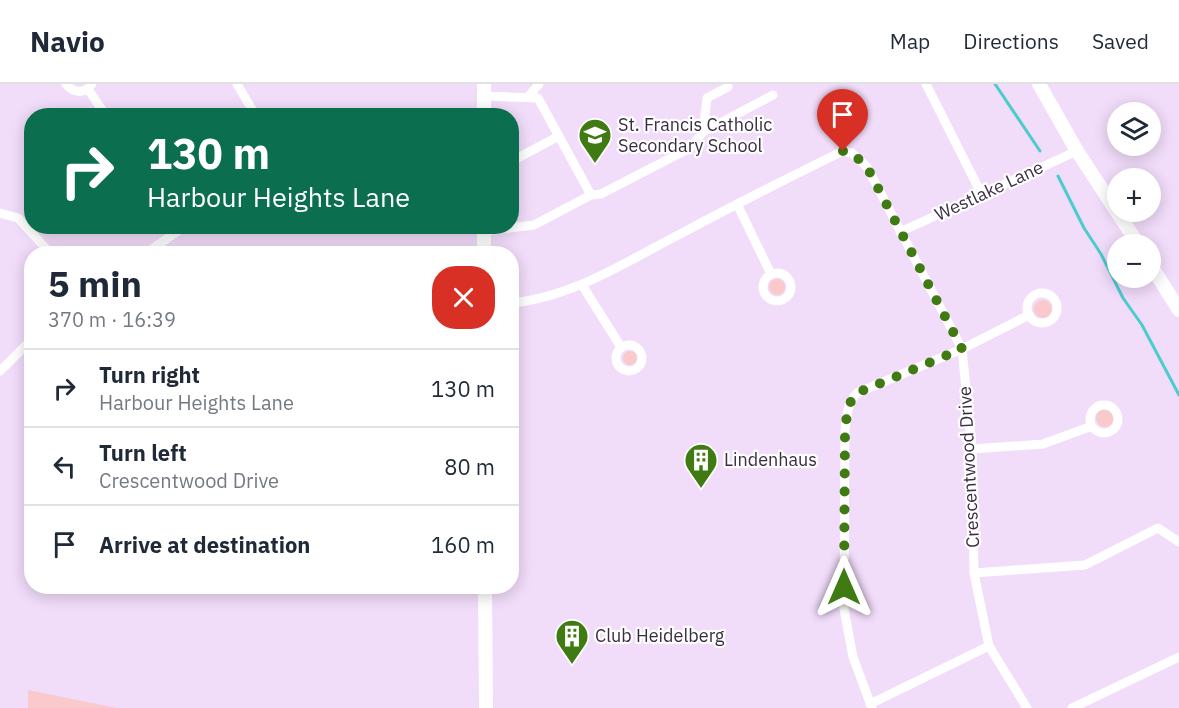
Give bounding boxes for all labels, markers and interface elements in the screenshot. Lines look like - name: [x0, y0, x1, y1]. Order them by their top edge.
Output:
- text: Navio: [30, 23, 105, 60]
- text: Map: [890, 27, 930, 55]
- text: Directions: [963, 27, 1059, 55]
- text: Saved: [1092, 27, 1149, 55]
- pin: [817, 89, 868, 151]
- icon: arrive: [826, 98, 859, 131]
- map controls: [1107, 102, 1161, 288]
- button: layers: [1107, 102, 1161, 156]
- place label: St. Francis Catholic Secondary School: [618, 113, 772, 157]
- school or university icon: St. Francis Catholic Secondary School: [577, 117, 613, 164]
- text: 130 m: [147, 126, 270, 181]
- icon: right: [48, 132, 126, 210]
- street label: Westlake Lane: [931, 155, 1047, 226]
- button: +: [1107, 168, 1161, 222]
- text: Harbour Heights Lane: [147, 179, 410, 214]
- button: −: [1107, 234, 1161, 288]
- text: 5 min: [48, 260, 142, 307]
- button: close: [432, 266, 495, 329]
- text: 370 m · 16:39: [48, 306, 176, 333]
- text: Turn right: [99, 360, 200, 389]
- icon: right: [48, 372, 81, 405]
- text: 130 m: [431, 374, 495, 403]
- street label: Crescentwood Drive: [953, 385, 984, 549]
- text: Harbour Heights Lane: [99, 389, 294, 416]
- text: Turn left: [99, 438, 187, 467]
- building icon: Lindenhaus: [683, 442, 719, 489]
- place label: Lindenhaus: [724, 448, 817, 471]
- icon: left: [48, 450, 81, 483]
- text: 80 m: [444, 452, 495, 481]
- text: Crescentwood Drive: [99, 467, 279, 494]
- icon: arrive: [48, 528, 81, 561]
- text: Arrive at destination: [99, 530, 310, 559]
- text: 160 m: [431, 530, 495, 559]
- position arrow: [812, 555, 876, 619]
- building icon: Club Heidelberg: [554, 618, 590, 665]
- place label: Club Heidelberg: [595, 624, 725, 647]

